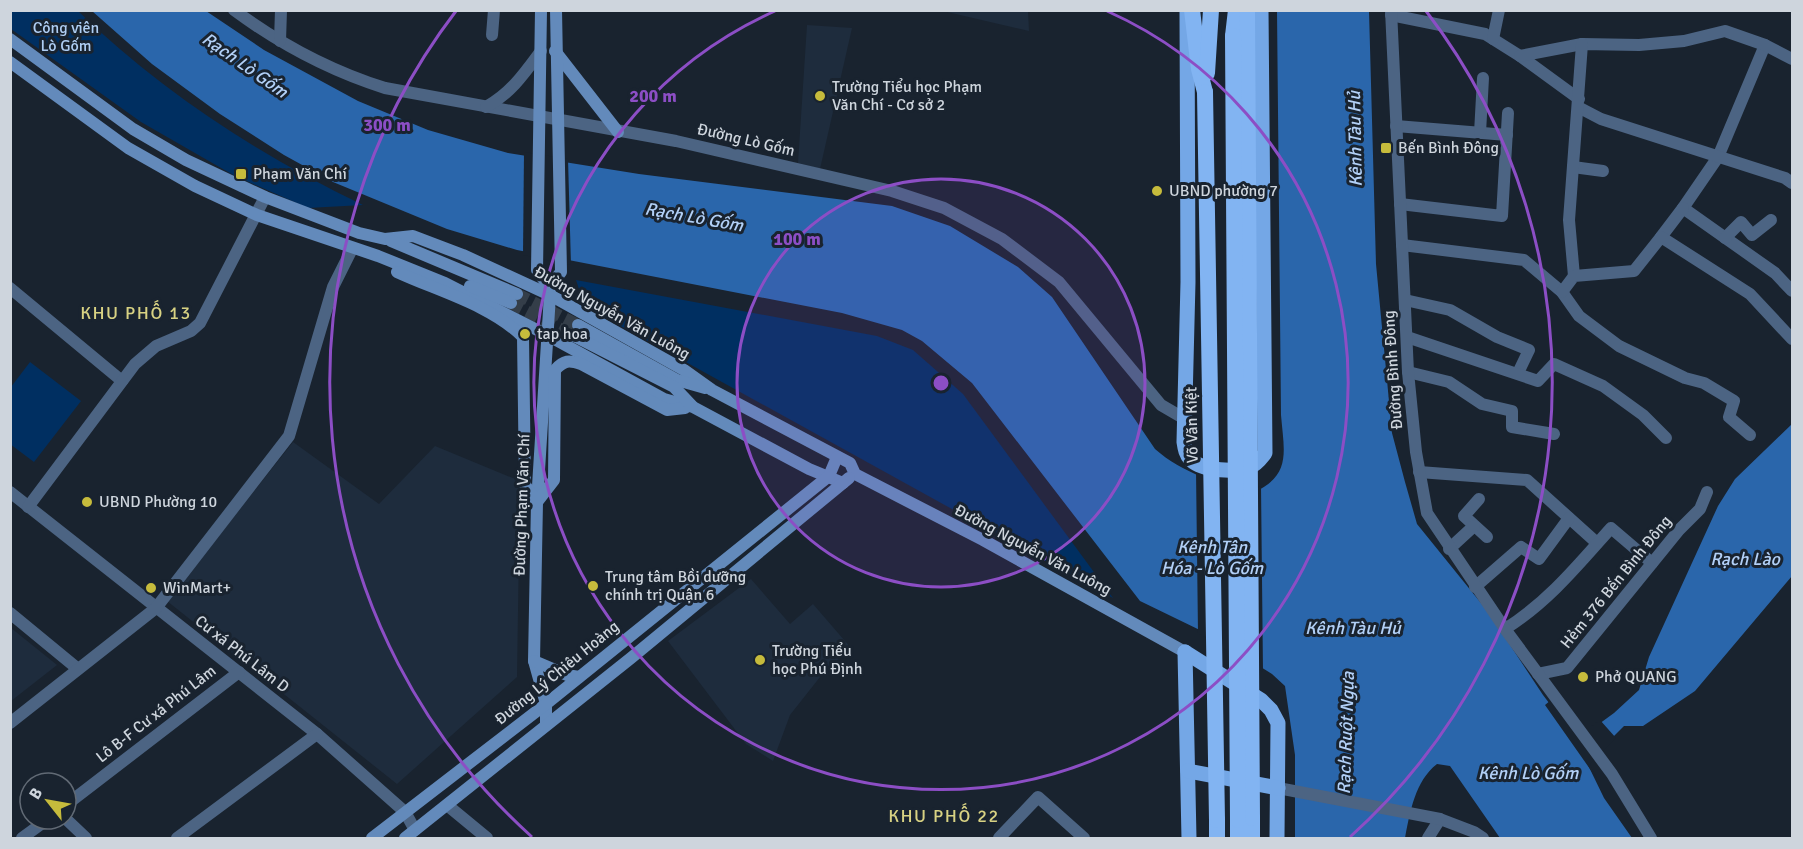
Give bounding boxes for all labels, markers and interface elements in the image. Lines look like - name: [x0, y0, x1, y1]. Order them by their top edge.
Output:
- park label: Công viên Lò Gốm: [33, 18, 99, 56]
- water label: Rạch Lò Gốm: [198, 27, 293, 103]
- place label: Trường Tiểu học Phạm Văn Chí - Cơ sở 2: [832, 77, 982, 115]
- text: 200 m: [629, 85, 677, 107]
- marker: Trường Tiểu học Phạm Văn Chí - Cơ sở 2: [813, 89, 827, 103]
- water label: Kênh Tàu Hủ: [1343, 90, 1367, 187]
- text: 300 m: [363, 114, 411, 136]
- street label: Đường Lò Gốm: [695, 119, 797, 161]
- place label: Bến Bình Đông: [1398, 138, 1499, 158]
- marker: Bến Bình Đông: [1379, 141, 1393, 155]
- place label: Phạm Văn Chí: [253, 164, 347, 184]
- marker: Phạm Văn Chí: [234, 167, 248, 181]
- place label: UBND phường 7: [1169, 181, 1278, 201]
- marker: UBND phường 7: [1150, 184, 1164, 198]
- water label: Rạch Lò Gốm: [643, 198, 746, 237]
- text: 100 m: [773, 228, 821, 250]
- street label: Đường Nguyễn Văn Luông: [531, 262, 693, 364]
- district label: KHU PHỐ 13: [80, 299, 192, 324]
- street label: Đường Bình Đông: [1379, 310, 1407, 430]
- place label: tap hoa: [537, 324, 588, 344]
- marker: tap hoa: [518, 327, 532, 341]
- centre of rings: [931, 373, 951, 393]
- street label: Võ Văn Kiệt: [1181, 386, 1203, 464]
- street label: Đường Phạm Văn Chí: [510, 433, 534, 576]
- place label: UBND Phường 10: [99, 492, 217, 512]
- marker: UBND Phường 10: [80, 495, 94, 509]
- street label: Đường Nguyễn Văn Luông: [951, 500, 1115, 600]
- street label: Hẻm 376 Bến Bình Đông: [1556, 511, 1676, 653]
- water label: Kênh Tân Hóa - Lò Gốm: [1161, 536, 1264, 579]
- water label: Rạch Lào: [1710, 548, 1781, 570]
- place label: Trung tâm Bồi dưỡng chính trị Quận 6: [605, 567, 746, 605]
- place label: WinMart+: [163, 578, 231, 598]
- marker: Trung tâm Bồi dưỡng chính trị Quận 6: [586, 579, 600, 593]
- marker: WinMart+: [144, 581, 158, 595]
- street label: Cư xá Phú Lâm D: [191, 611, 293, 697]
- street label: Đường Lý Chiêu Hoàng: [491, 617, 623, 729]
- water label: Kênh Tàu Hủ: [1305, 617, 1402, 639]
- place label: Trường Tiểu học Phú Định: [772, 641, 863, 679]
- marker: Trường Tiểu học Phú Định: [753, 653, 767, 667]
- street label: Lô B-F Cư xá Phú Lâm: [92, 661, 220, 767]
- place label: Phở QUANG: [1595, 667, 1676, 687]
- marker: Phở QUANG: [1576, 670, 1590, 684]
- water label: Rạch Ruột Ngựa: [1333, 671, 1359, 795]
- water label: Kênh Lò Gốm: [1478, 762, 1579, 784]
- north arrow: [18, 771, 78, 831]
- text: B: [25, 784, 47, 803]
- district label: KHU PHỐ 22: [888, 802, 1000, 827]

